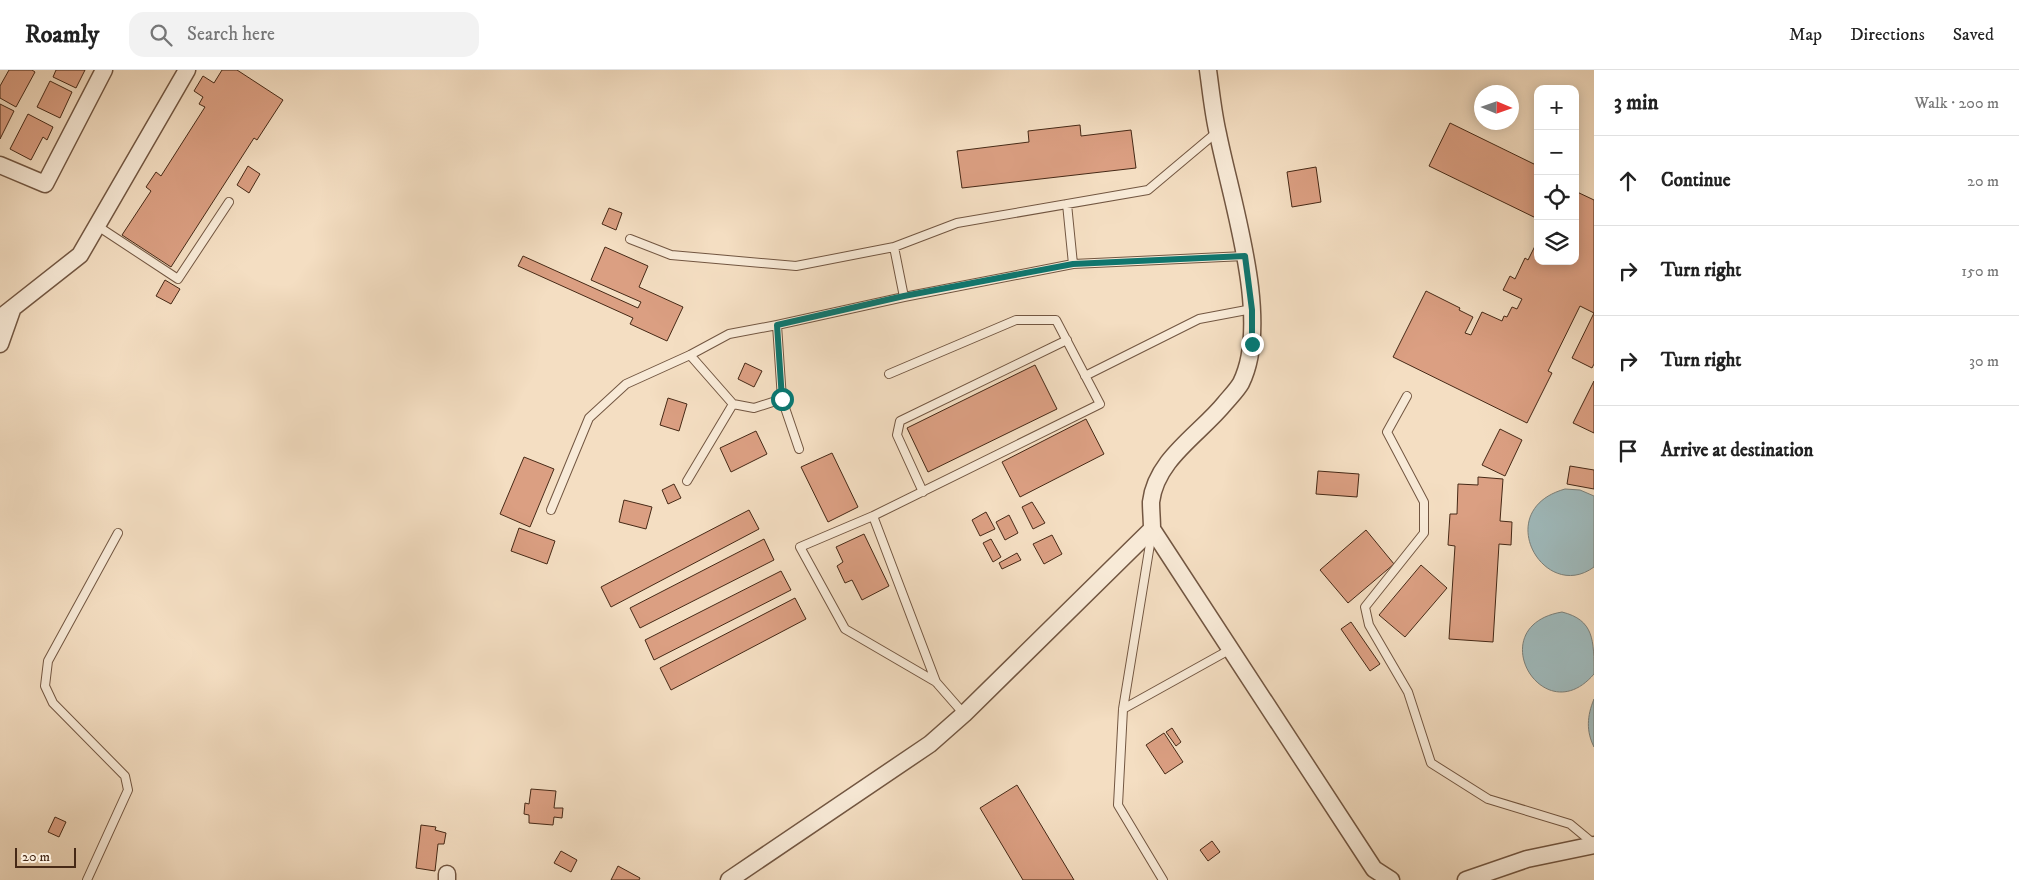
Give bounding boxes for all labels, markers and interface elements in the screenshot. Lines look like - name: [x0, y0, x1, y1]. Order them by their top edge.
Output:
- search box: [129, 12, 479, 57]
- text: Roamly: [25, 20, 99, 50]
- icon: search: [147, 21, 175, 49]
- text: Search here: [187, 23, 275, 46]
- text: Map: [1789, 24, 1822, 46]
- text: Directions: [1850, 24, 1925, 46]
- text: Saved: [1953, 24, 1994, 46]
- north arrow: [1474, 85, 1519, 130]
- map controls: [1534, 85, 1579, 265]
- button: +: [1534, 85, 1579, 130]
- text: 3 min: [1614, 90, 1659, 116]
- text: Walk · 200 m: [1915, 93, 1999, 113]
- button: −: [1534, 130, 1579, 175]
- icon: ahead: [1614, 167, 1642, 195]
- text: Continue: [1661, 169, 1731, 192]
- text: 20 m: [1967, 171, 1999, 191]
- button: locate: [1534, 175, 1579, 220]
- button: layers: [1534, 220, 1579, 265]
- icon: right: [1614, 257, 1642, 285]
- text: Turn right: [1661, 259, 1741, 282]
- text: 150 m: [1961, 261, 1999, 281]
- route end: [1241, 333, 1264, 356]
- icon: right: [1614, 347, 1642, 375]
- text: Turn right: [1661, 349, 1741, 372]
- text: 30 m: [1969, 351, 1999, 371]
- route start: [771, 388, 794, 411]
- icon: arrive: [1614, 437, 1642, 465]
- text: Arrive at destination: [1661, 439, 1813, 462]
- scale bar: [15, 845, 76, 868]
- text: 20 m: [22, 848, 50, 866]

